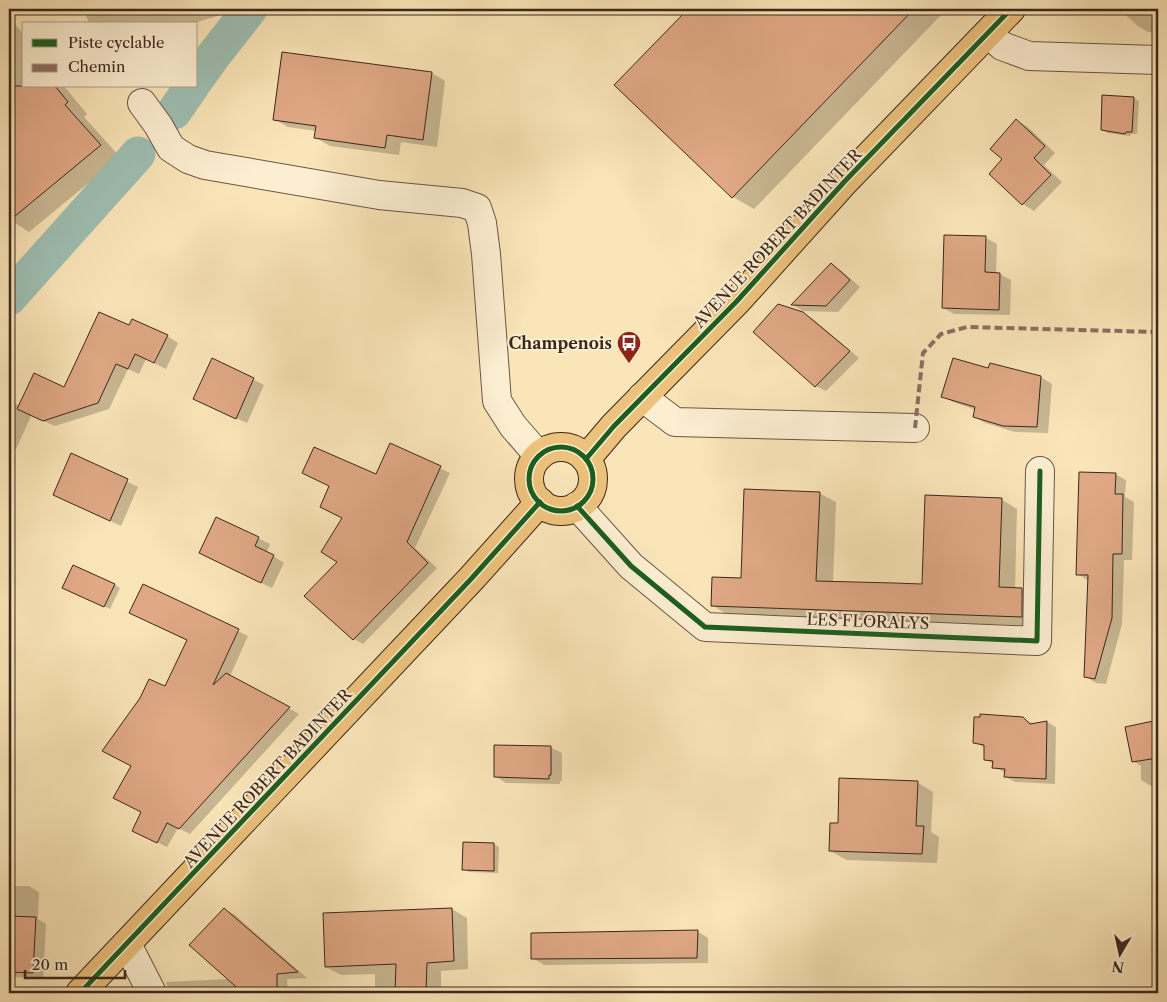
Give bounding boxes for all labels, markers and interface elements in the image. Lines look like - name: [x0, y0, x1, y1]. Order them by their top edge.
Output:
- legend: [22, 22, 198, 88]
- text: Piste cyclable: [68, 33, 164, 52]
- text: Chemin: [68, 57, 126, 76]
- street label: AVENUE ROBERT BADINTER: [688, 143, 866, 332]
- bus stop icon: Champenois: [616, 330, 642, 364]
- place label: Champenois: [508, 333, 612, 353]
- street label: LES FLORALYS: [806, 609, 930, 633]
- street label: AVENUE ROBERT BADINTER: [178, 683, 356, 872]
- north arrow: [1094, 930, 1144, 980]
- scale bar: [25, 947, 125, 979]
- text: 20 m: [32, 955, 68, 974]
- text: N: [1111, 957, 1125, 977]

